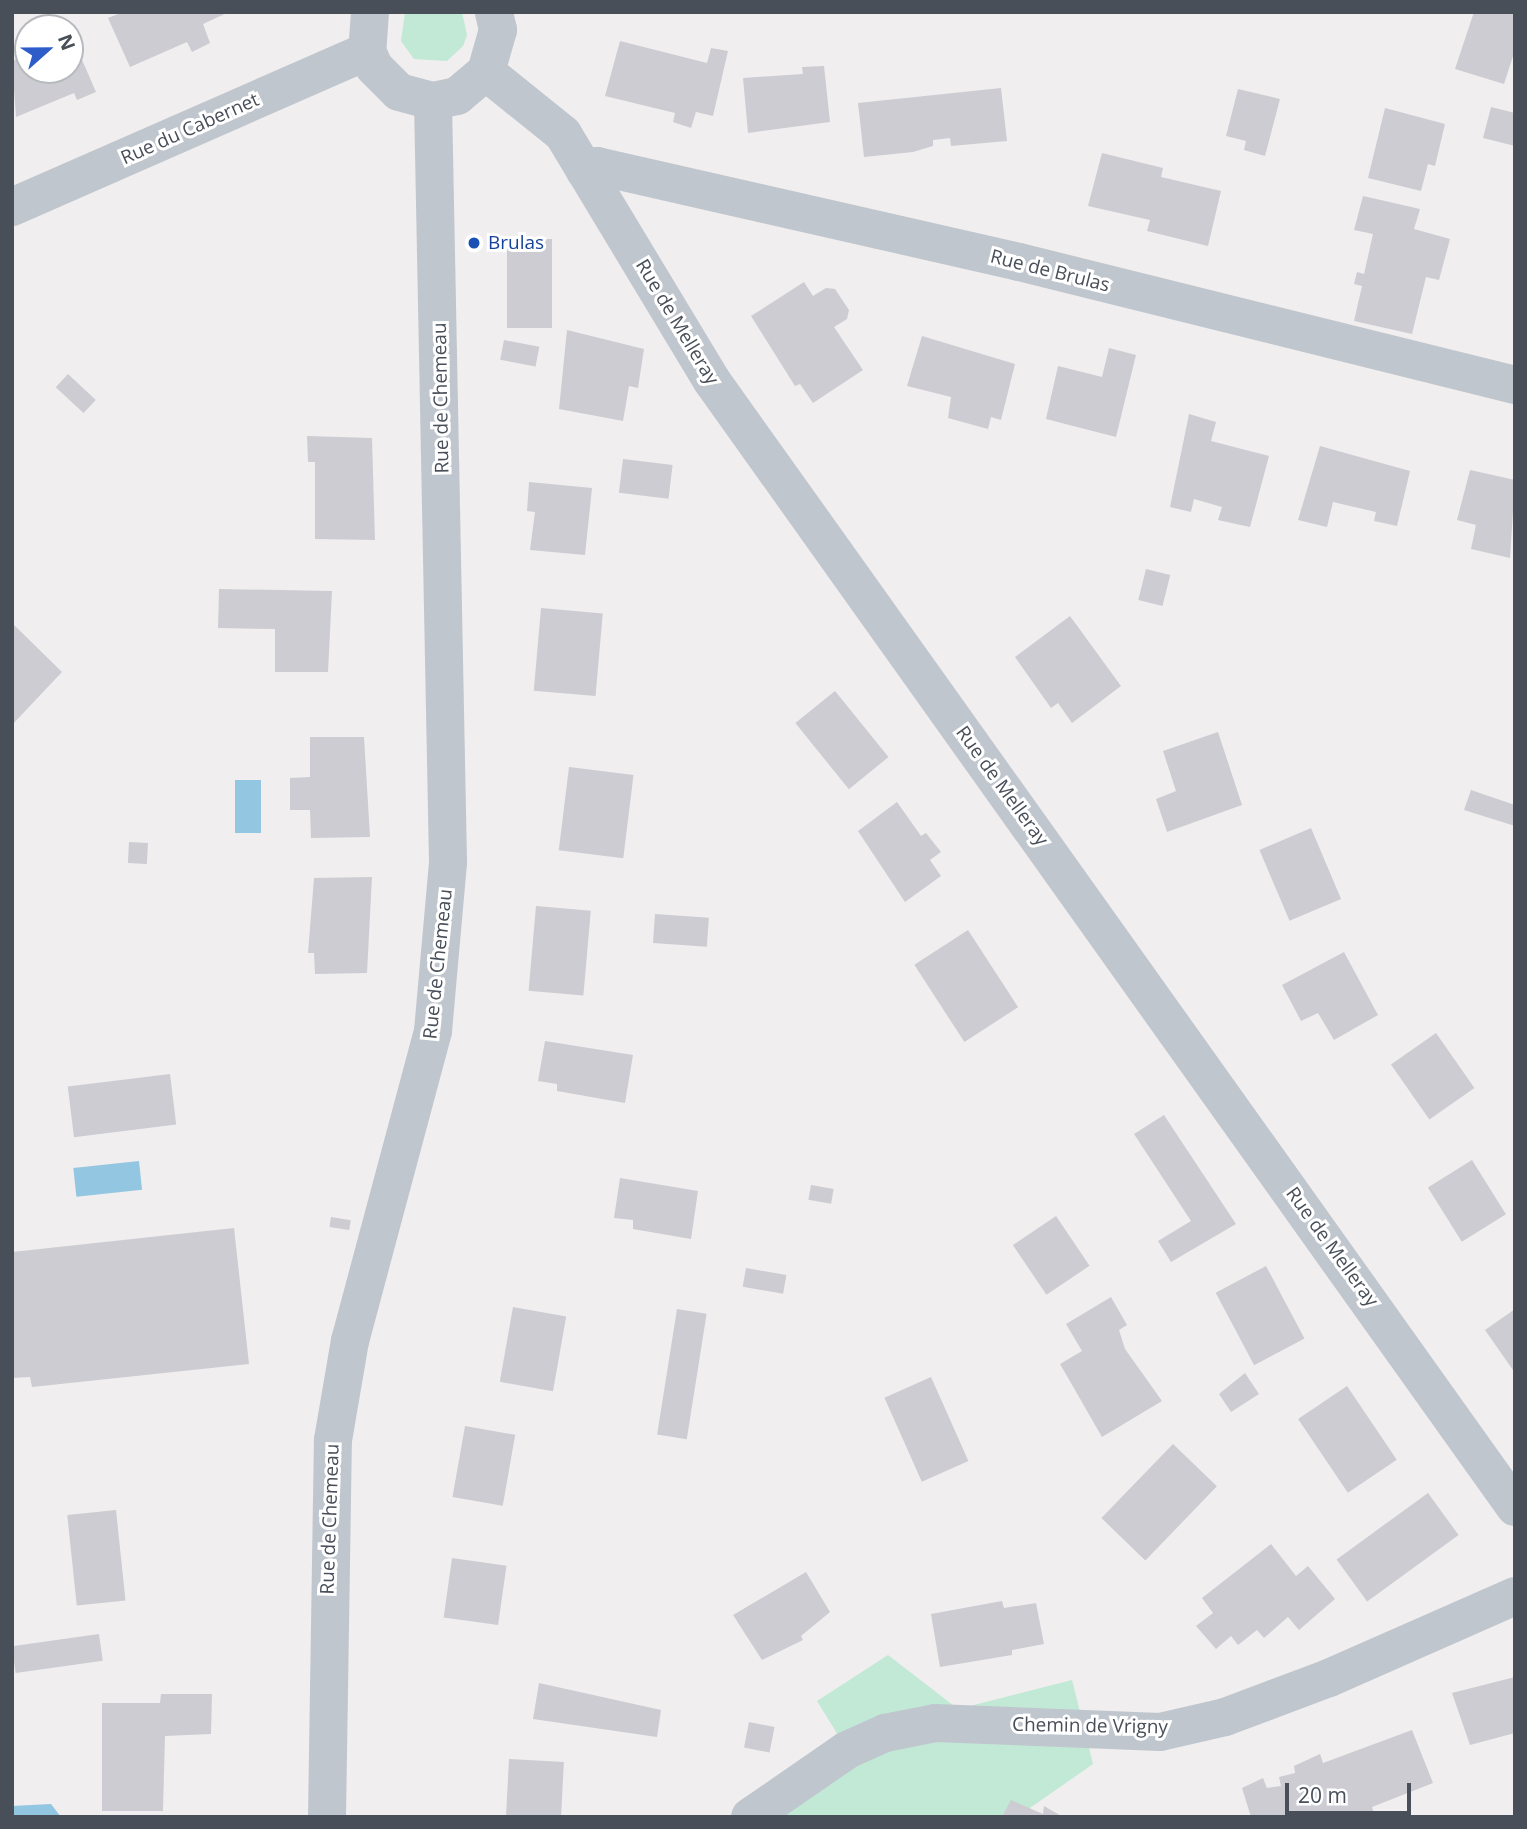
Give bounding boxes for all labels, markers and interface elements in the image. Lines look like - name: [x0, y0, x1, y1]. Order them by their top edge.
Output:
- north arrow: [14, 14, 84, 84]
- text: N: [52, 30, 82, 54]
- street label: Rue du Cabernet: [117, 88, 263, 170]
- place label: Brulas: [488, 232, 544, 254]
- marker: Brulas: [466, 235, 482, 251]
- street label: Rue de Brulas: [988, 245, 1112, 297]
- street label: Rue de Melleray: [631, 255, 723, 389]
- street label: Rue de Chemeau: [428, 322, 454, 474]
- street label: Rue de Melleray: [951, 722, 1053, 850]
- street label: Rue de Chemeau: [419, 888, 457, 1040]
- street label: Rue de Melleray: [1281, 1183, 1383, 1311]
- street label: Rue de Chemeau: [316, 1443, 344, 1595]
- street label: Chemin de Vrigny: [1012, 1713, 1168, 1739]
- scale bar: [1289, 1770, 1415, 1814]
- text: 20 m: [1298, 1781, 1347, 1809]

